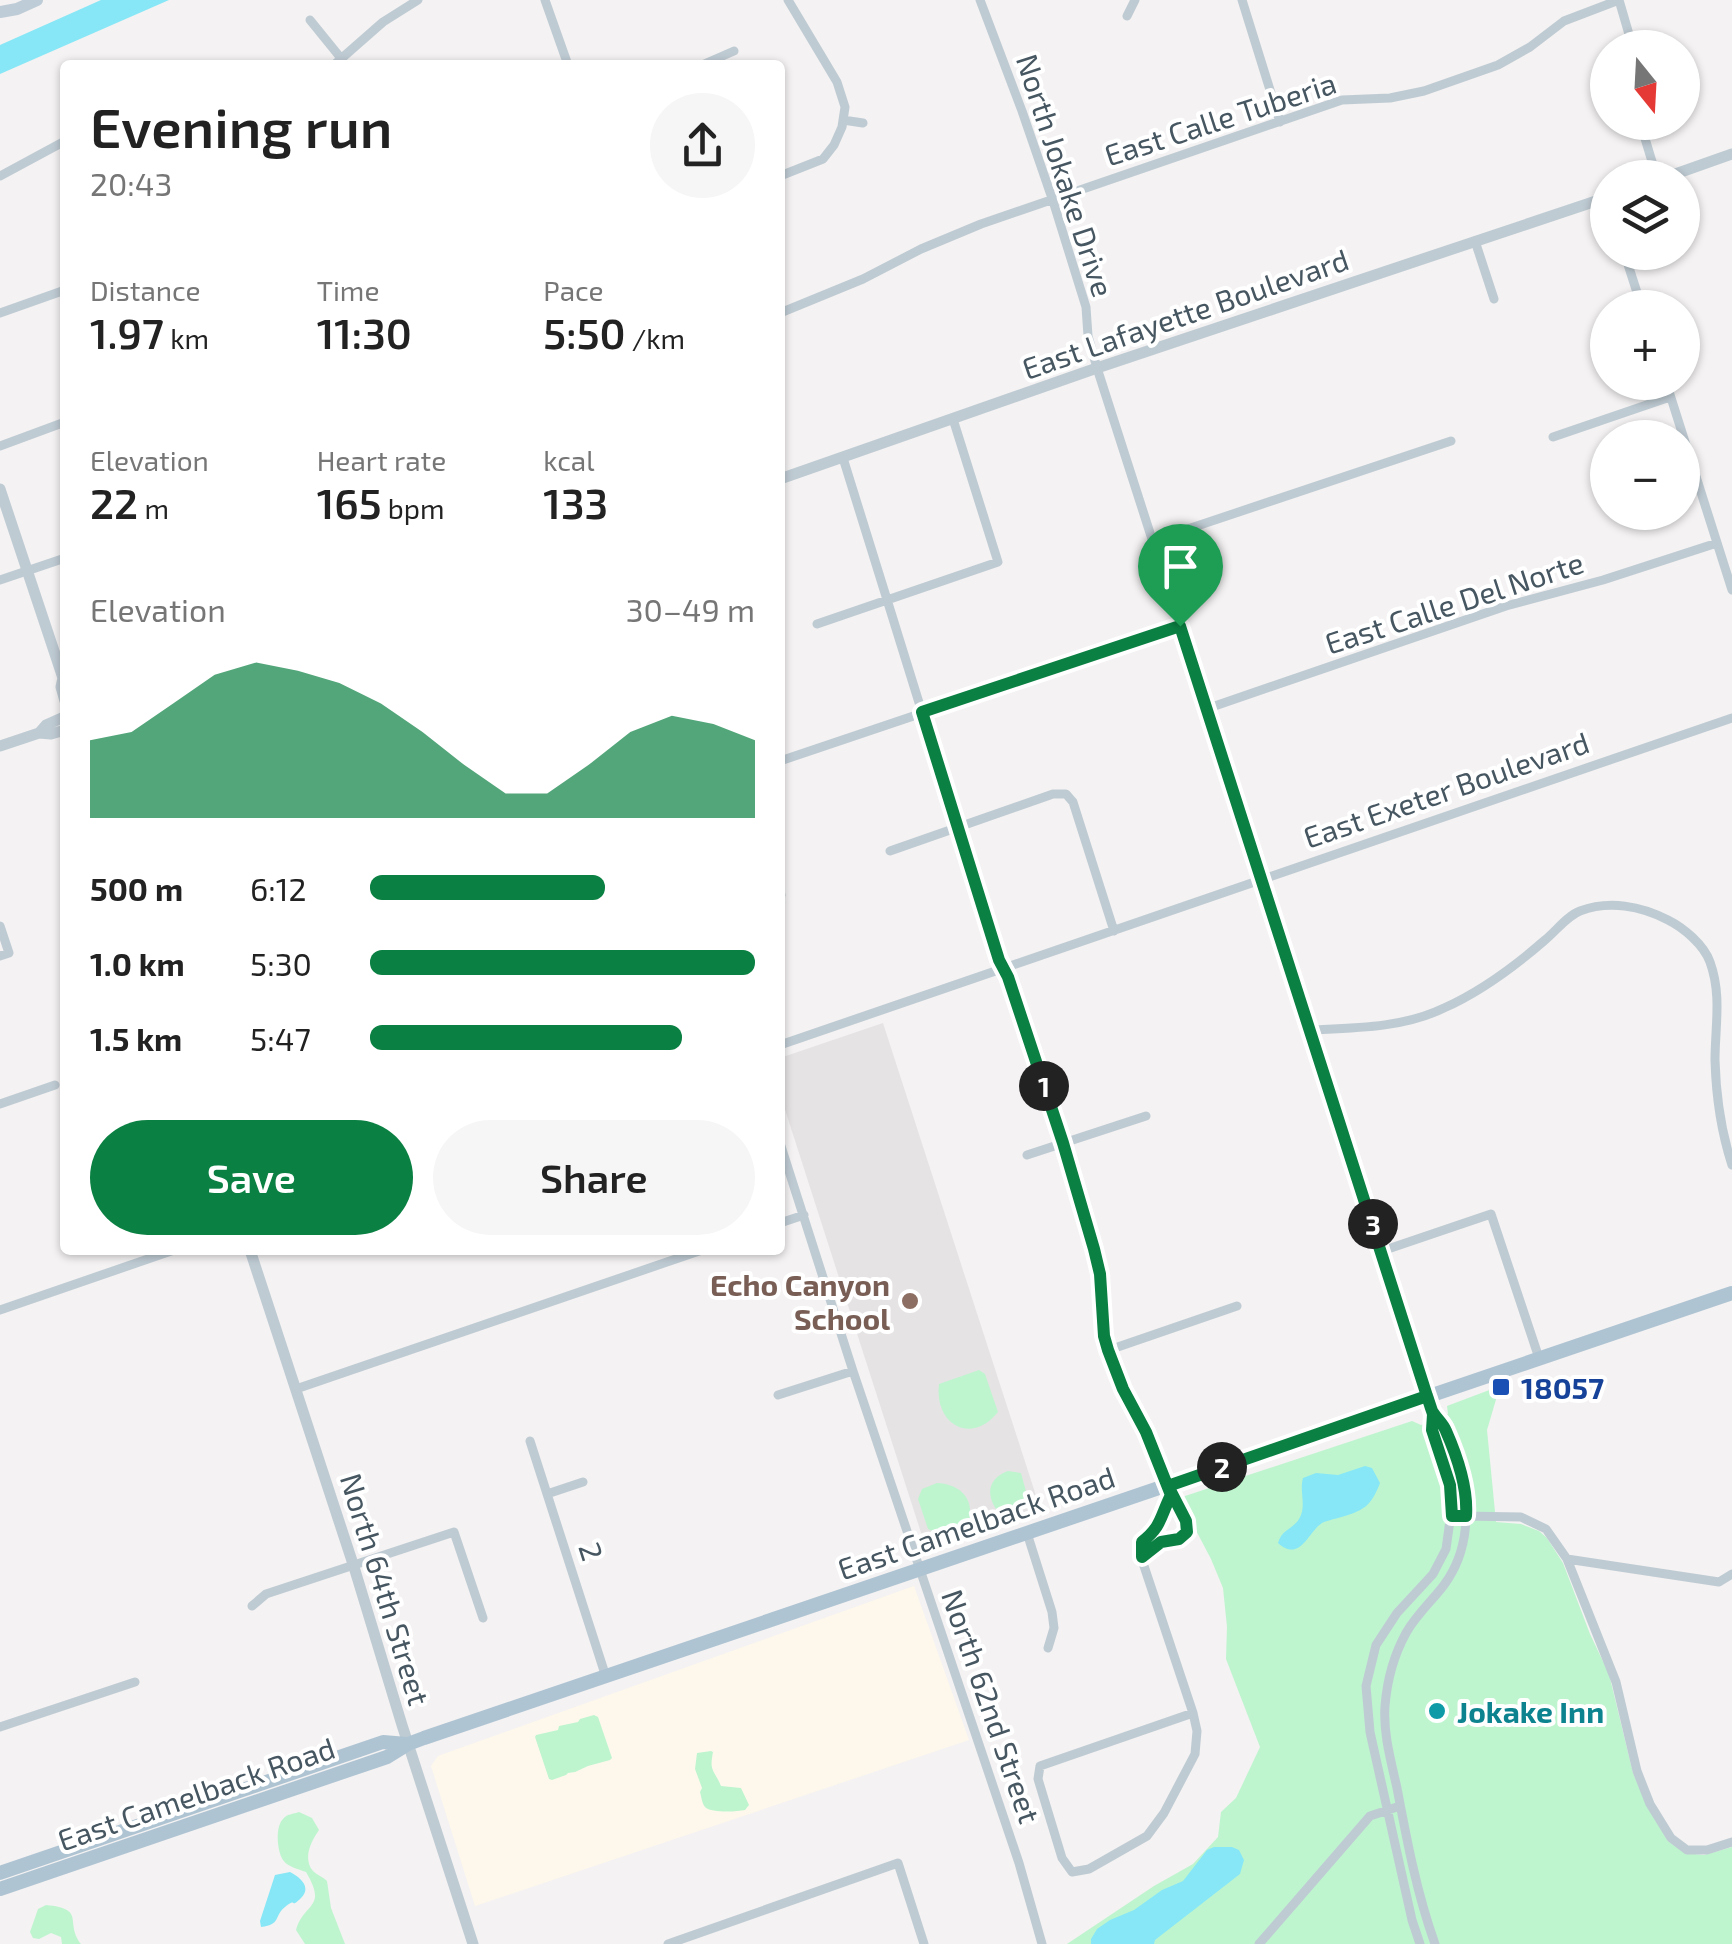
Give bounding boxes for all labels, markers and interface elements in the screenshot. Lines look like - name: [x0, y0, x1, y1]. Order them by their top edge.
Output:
- north arrow: [1590, 30, 1700, 140]
- map controls: [1590, 30, 1700, 530]
- street label: North Jokake Drive: [1010, 49, 1122, 301]
- street label: East Calle Tuberia: [1100, 64, 1340, 172]
- text: Evening run: [90, 93, 392, 159]
- button: share: [650, 93, 755, 198]
- button: layers: [1590, 160, 1700, 270]
- text: 20:43: [90, 164, 172, 202]
- street label: East Lafayette Boulevard: [1017, 240, 1353, 386]
- text: Distance: [90, 273, 201, 307]
- text: Time: [317, 273, 379, 307]
- text: Pace: [543, 273, 604, 307]
- button: +: [1590, 290, 1700, 400]
- text: 1.97: [90, 307, 164, 357]
- text: 11:30: [317, 307, 412, 357]
- text: 5:50: [543, 307, 626, 357]
- text: km: [164, 321, 209, 355]
- text: /km: [626, 321, 685, 355]
- button: −: [1590, 420, 1700, 530]
- text: Elevation: [90, 443, 209, 477]
- text: Heart rate: [317, 443, 446, 477]
- text: kcal: [543, 443, 595, 477]
- text: 22: [90, 477, 138, 527]
- text: 165: [317, 477, 382, 527]
- text: 133: [543, 477, 608, 527]
- text: m: [138, 491, 169, 525]
- text: bpm: [382, 491, 445, 525]
- pin: [1138, 524, 1223, 627]
- icon: arrive: [1153, 539, 1208, 594]
- street label: East Calle Del Norte: [1320, 543, 1588, 661]
- text: Elevation: [90, 590, 226, 628]
- text: 30–49 m: [626, 590, 755, 628]
- street label: East Exeter Boulevard: [1299, 723, 1593, 855]
- text: 500 m: [90, 869, 183, 907]
- text: 6:12: [250, 869, 307, 907]
- text: 1.0 km: [90, 944, 185, 982]
- text: 5:30: [250, 944, 312, 982]
- text: 1.5 km: [90, 1019, 182, 1057]
- text: 5:47: [250, 1019, 311, 1057]
- pin: 1: [1019, 1061, 1069, 1111]
- text: 1: [1038, 1069, 1050, 1103]
- button: Save: [90, 1120, 413, 1235]
- button: Share: [433, 1120, 755, 1235]
- pin: 3: [1348, 1199, 1398, 1249]
- text: 3: [1365, 1207, 1381, 1241]
- place label: Echo Canyon School: [710, 1266, 890, 1336]
- marker: Echo Canyon School: [899, 1290, 921, 1312]
- place label: 18057: [1521, 1369, 1604, 1405]
- marker: 18057: [1490, 1376, 1512, 1398]
- pin: 2: [1197, 1442, 1247, 1492]
- text: 2: [1214, 1450, 1230, 1484]
- street label: East Camelback Road: [833, 1458, 1119, 1586]
- street label: North 64th Street: [334, 1469, 438, 1709]
- street label: 2: [572, 1537, 612, 1565]
- street label: North 62nd Street: [935, 1585, 1049, 1827]
- place label: Jokake Inn: [1457, 1693, 1604, 1729]
- marker: Jokake Inn: [1426, 1700, 1448, 1722]
- street label: East Camelback Road: [53, 1729, 339, 1857]

